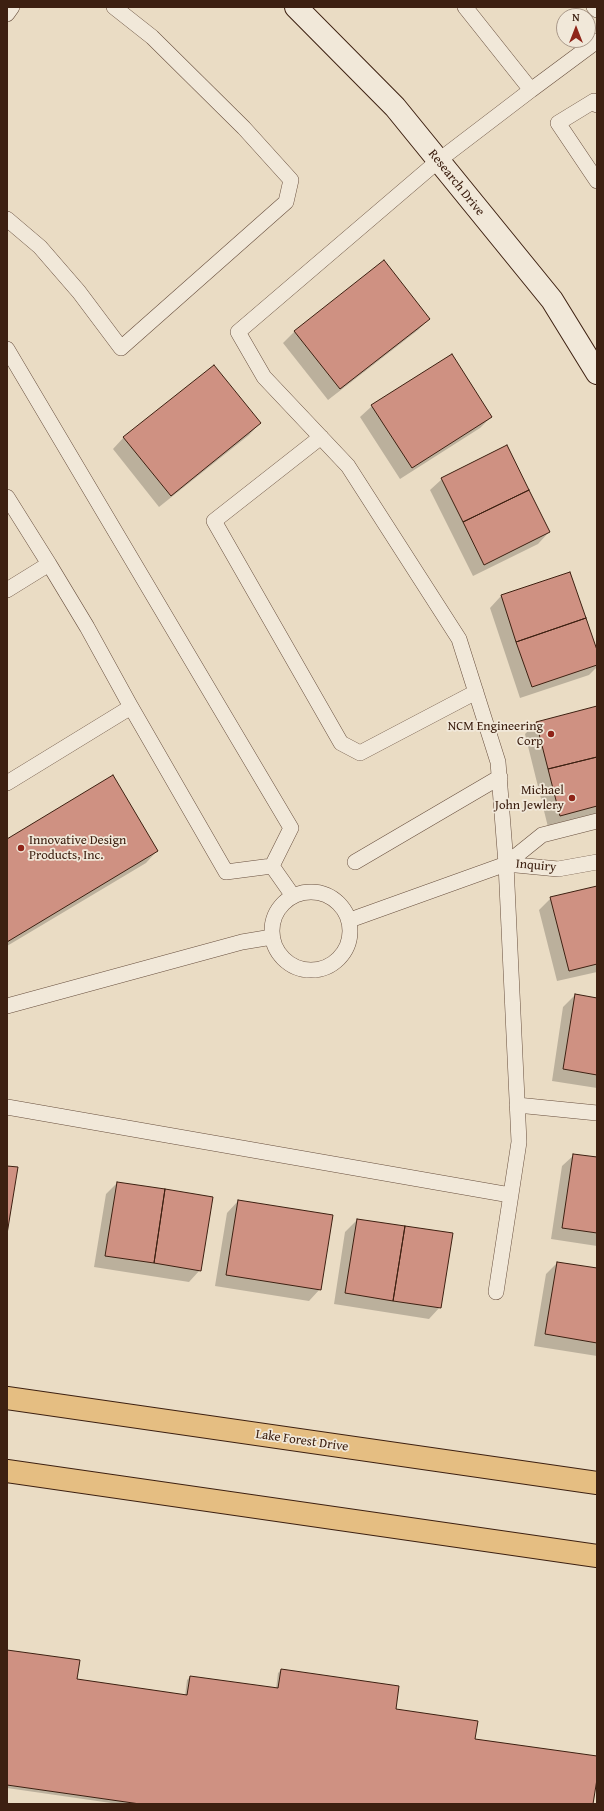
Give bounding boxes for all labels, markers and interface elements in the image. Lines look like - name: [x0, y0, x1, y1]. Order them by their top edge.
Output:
- north arrow: [556, 8, 596, 48]
- text: N: [572, 9, 580, 25]
- street label: Research Drive: [424, 147, 488, 219]
- place label: NCM Engineering Corp: [448, 719, 543, 750]
- marker: NCM Engineering Corp: [546, 729, 556, 739]
- place label: Michael John Jewlery: [495, 783, 564, 814]
- marker: Michael John Jewlery: [567, 793, 577, 803]
- place label: Innovative Design Products, Inc.: [29, 833, 126, 864]
- marker: Innovative Design Products, Inc.: [16, 843, 26, 853]
- street label: Inquiry: [515, 856, 557, 876]
- street label: Lake Forest Drive: [255, 1427, 349, 1455]

